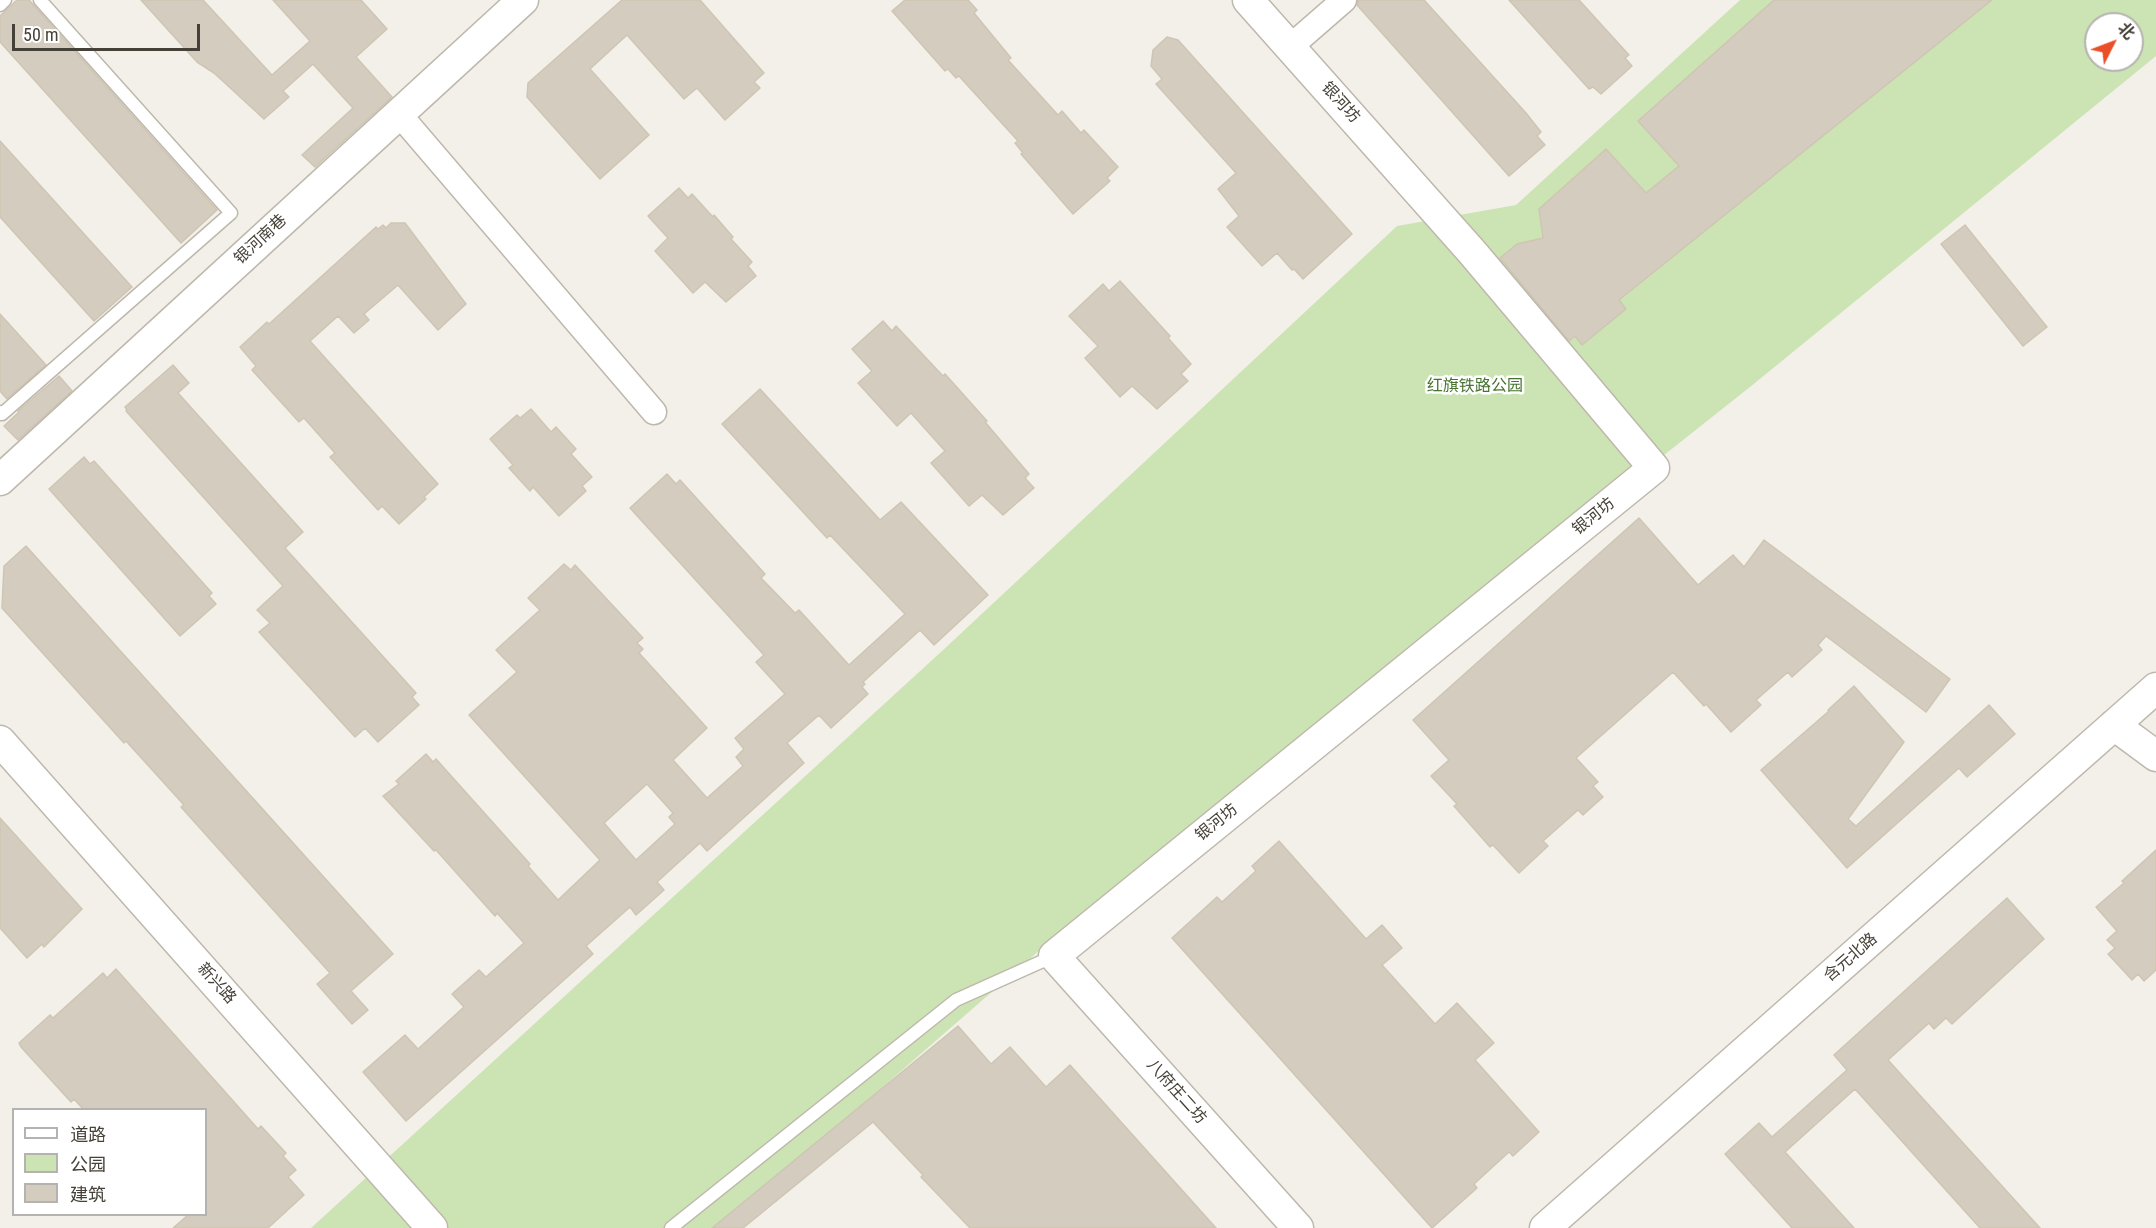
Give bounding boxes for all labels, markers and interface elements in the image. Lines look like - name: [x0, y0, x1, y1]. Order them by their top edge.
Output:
- scale bar: [15, 12, 202, 50]
- north arrow: [2084, 12, 2144, 72]
- text: 北: [2114, 19, 2139, 43]
- text: 50 m: [23, 24, 58, 45]
- street label: 银河坊: [1317, 79, 1363, 127]
- street label: 银河南巷: [231, 211, 291, 269]
- park label: 红旗铁路公园: [1427, 377, 1523, 397]
- street label: 银河坊: [1569, 494, 1619, 540]
- street label: 银河坊: [1192, 800, 1242, 846]
- street label: 含元北路: [1821, 930, 1881, 986]
- street label: 新兴路: [193, 960, 239, 1008]
- street label: 八府庄二坊: [1142, 1056, 1210, 1128]
- legend: [12, 1108, 207, 1216]
- text: 道路: [70, 1124, 106, 1145]
- text: 公园: [70, 1154, 106, 1175]
- text: 建筑: [70, 1184, 106, 1205]

